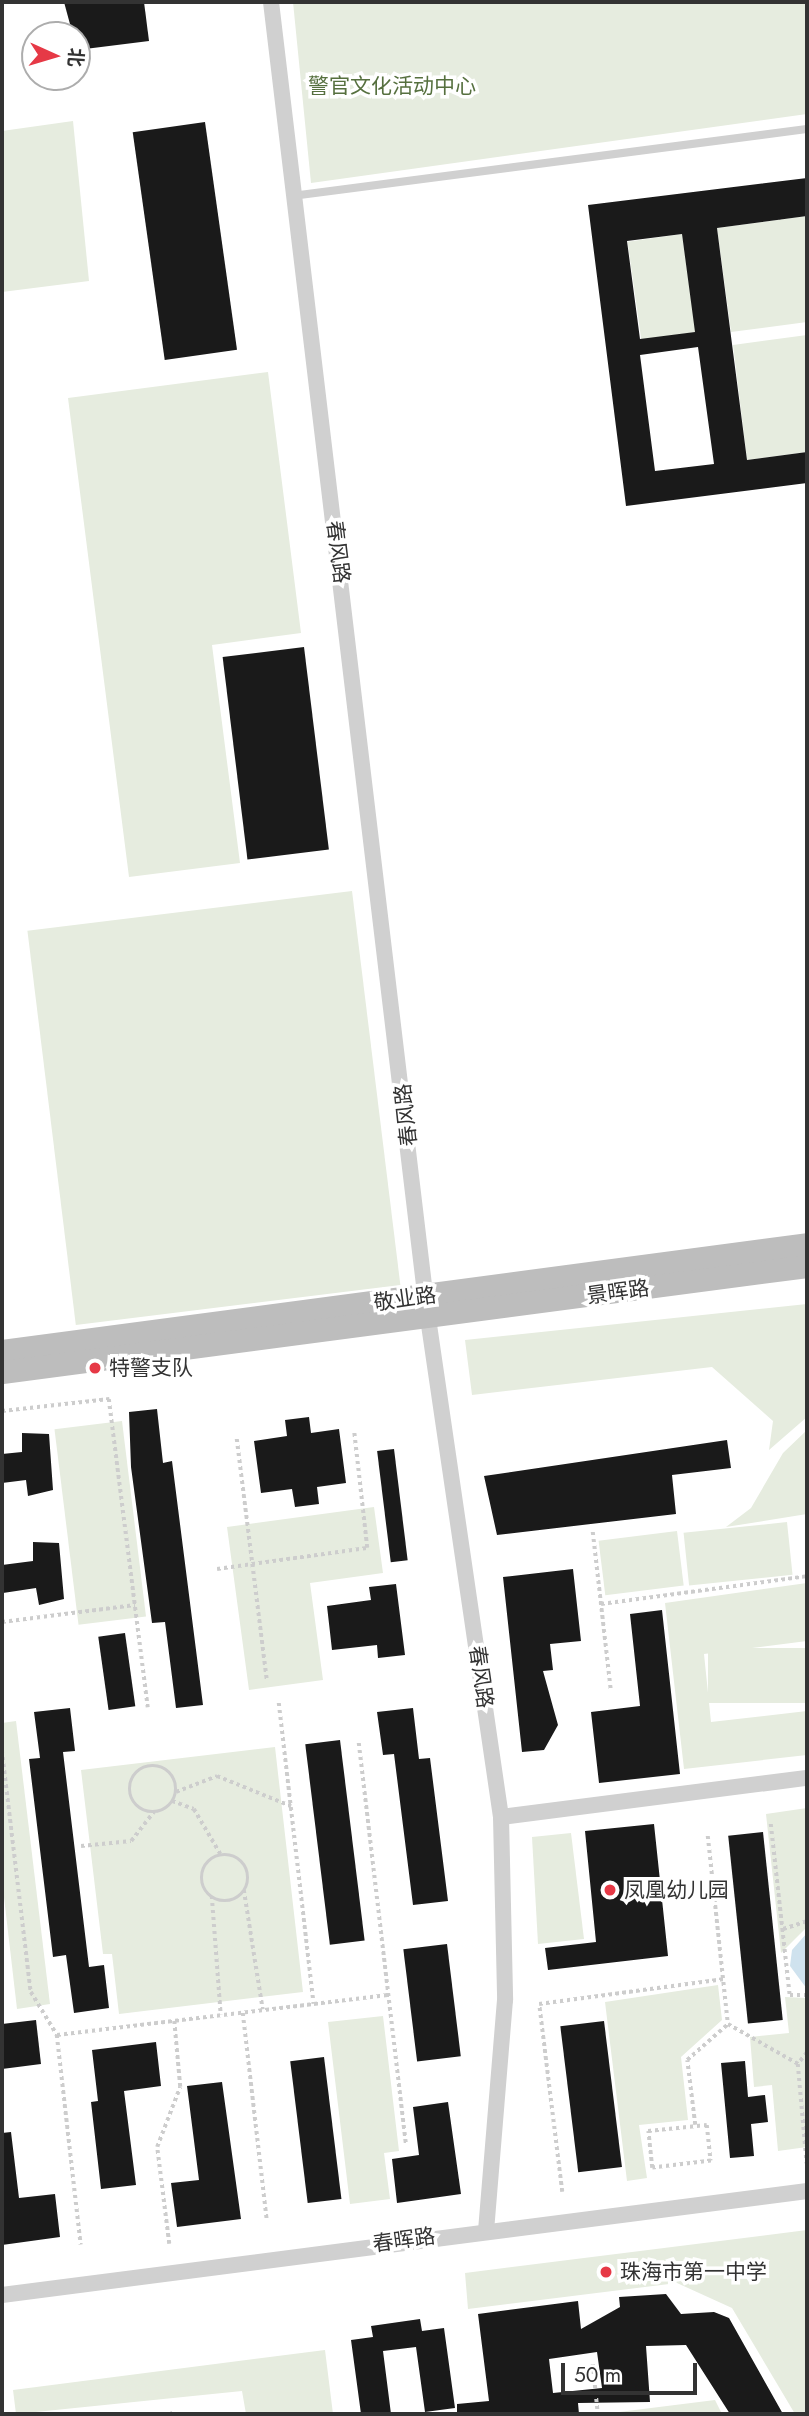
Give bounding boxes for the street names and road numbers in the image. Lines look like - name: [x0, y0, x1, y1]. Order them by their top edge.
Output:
- street label: 春风路: [322, 519, 354, 585]
- street label: 春风路: [390, 1082, 422, 1148]
- street label: 景晖路: [585, 1275, 651, 1309]
- street label: 敬业路: [372, 1282, 438, 1316]
- street label: 春风路: [464, 1644, 498, 1710]
- street label: 春晖路: [371, 2223, 437, 2257]

